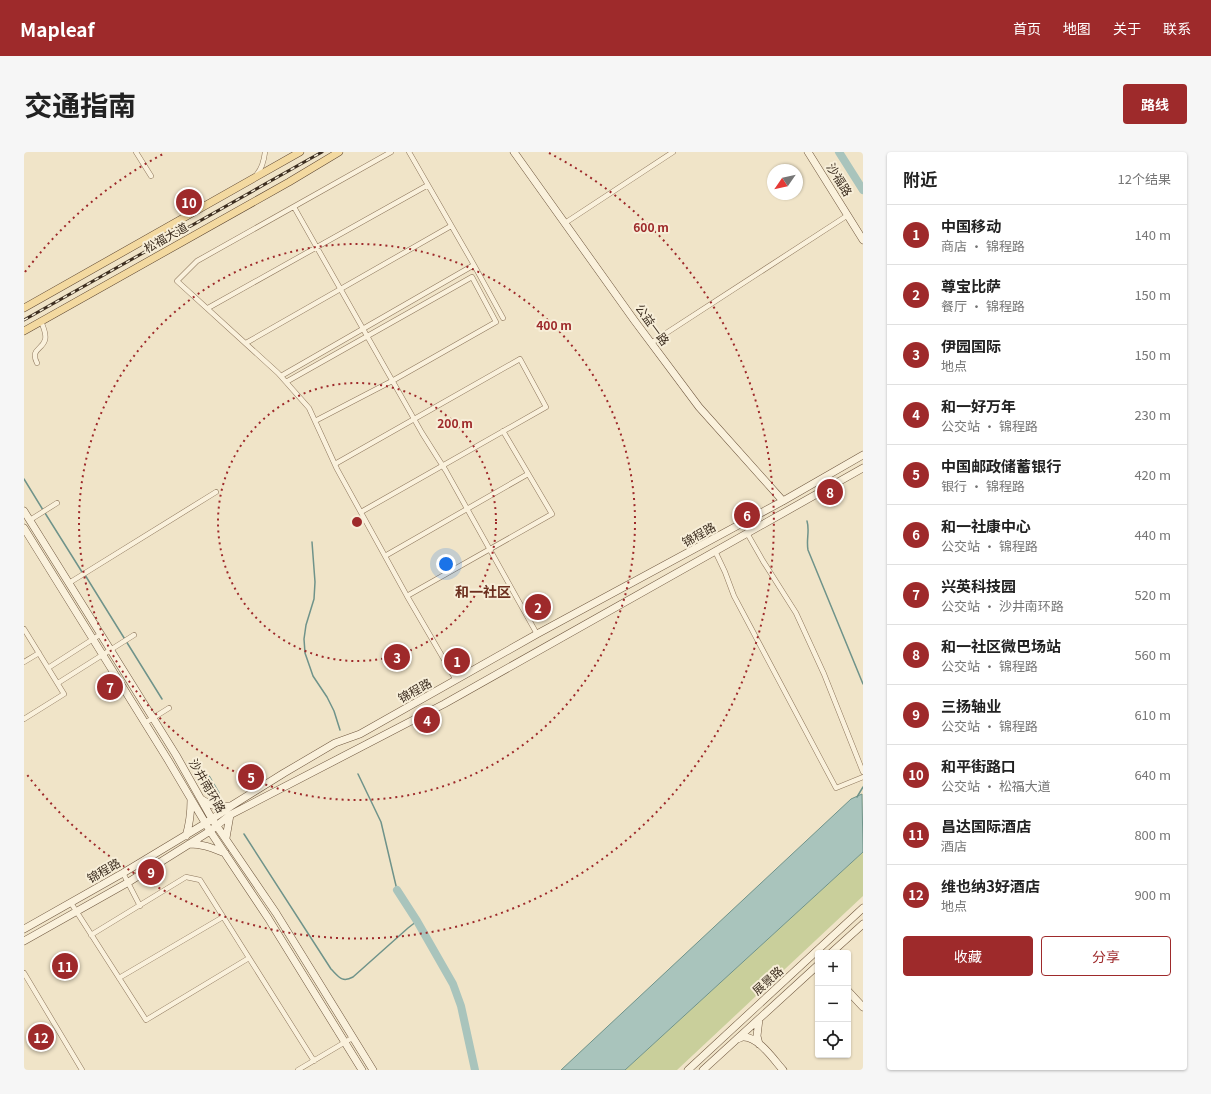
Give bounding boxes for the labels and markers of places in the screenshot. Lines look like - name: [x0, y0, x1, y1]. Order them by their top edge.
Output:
- pin: 10: [176, 187, 202, 217]
- pin: 8: [817, 477, 843, 507]
- pin: 6: [734, 500, 760, 530]
- centre of rings: [350, 515, 364, 529]
- pin: 2: [525, 592, 551, 622]
- pin: 3: [384, 642, 410, 672]
- pin: 1: [444, 646, 470, 676]
- pin: 7: [97, 672, 123, 702]
- pin: 4: [414, 705, 440, 735]
- pin: 5: [238, 762, 264, 792]
- pin: 9: [138, 857, 164, 887]
- pin: 11: [52, 951, 78, 981]
- pin: 12: [28, 1022, 54, 1052]

